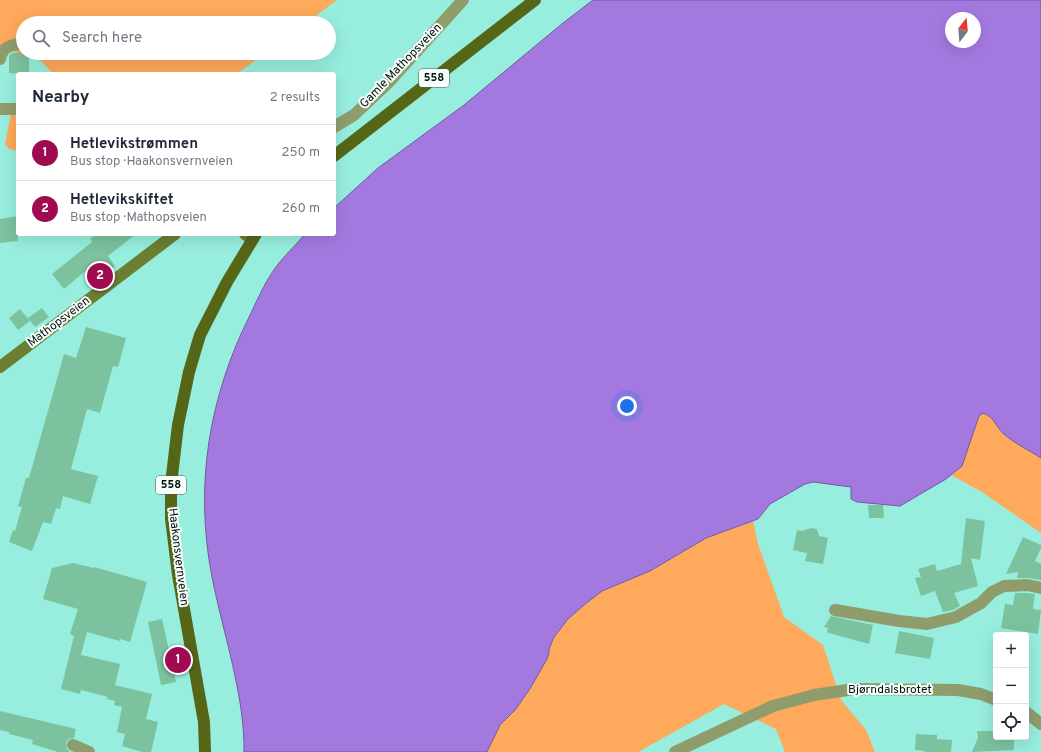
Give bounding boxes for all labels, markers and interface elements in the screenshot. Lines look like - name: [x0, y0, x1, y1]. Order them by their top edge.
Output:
- north arrow: [945, 12, 981, 48]
- search box: [16, 16, 336, 60]
- street label: Gamle Mathopsveien: [356, 20, 446, 112]
- icon: search: [30, 27, 52, 49]
- text: Search here: [62, 29, 142, 48]
- road number: 558: [419, 69, 449, 87]
- text: Nearby: [32, 87, 89, 109]
- text: 2 results: [270, 90, 320, 106]
- text: Hetlevikstrømmen: [70, 135, 198, 154]
- text: 1: [42, 145, 48, 161]
- text: 250 m: [282, 145, 320, 161]
- text: Bus stop · Haakonsvernveien: [70, 154, 233, 170]
- text: Hetlevikskiftet: [70, 191, 174, 210]
- text: 2: [41, 201, 49, 217]
- text: 260 m: [282, 201, 320, 217]
- text: Bus stop · Mathopsveien: [70, 210, 207, 226]
- pin: 2: [87, 261, 113, 291]
- street label: Mathopsveien: [25, 293, 93, 351]
- your location: [617, 396, 637, 416]
- road number: 558: [156, 476, 186, 494]
- street label: Haakonsvernveien: [164, 507, 192, 607]
- map controls: [993, 632, 1029, 740]
- button: +: [993, 632, 1029, 668]
- pin: 1: [165, 645, 191, 675]
- button: −: [993, 668, 1029, 704]
- street label: Bjørndalsbrotet: [848, 682, 932, 698]
- button: locate: [993, 704, 1029, 740]

